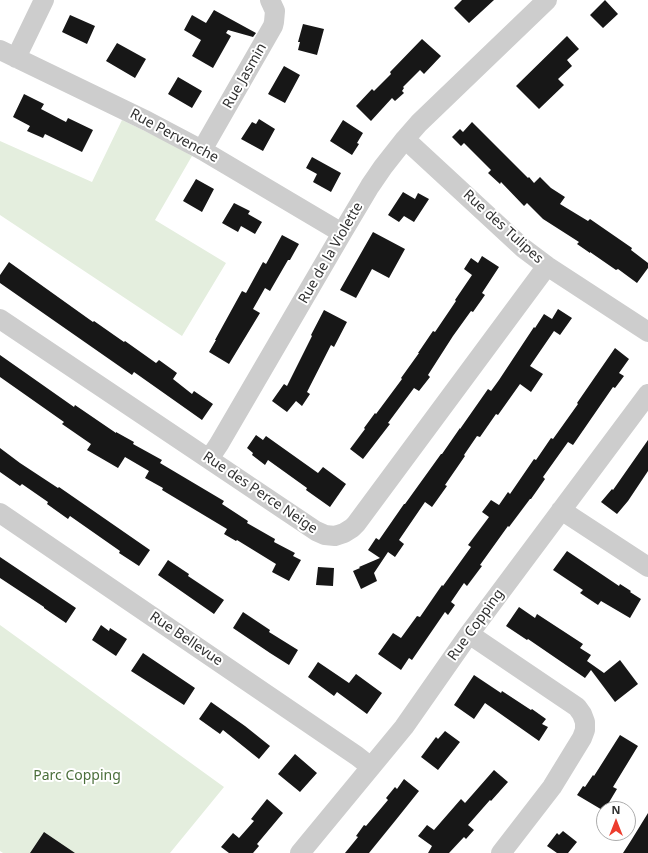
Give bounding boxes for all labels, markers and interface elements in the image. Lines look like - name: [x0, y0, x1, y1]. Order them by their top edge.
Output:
- street label: Rue Jasmin: [220, 40, 270, 112]
- street label: Rue Pervenche: [127, 106, 221, 166]
- street label: Rue des Tulipes: [460, 187, 546, 267]
- street label: Rue de la Violette: [295, 199, 367, 307]
- street label: Rue des Perce Neige: [200, 448, 320, 538]
- street label: Rue Copping: [444, 586, 508, 664]
- street label: Rue Bellevue: [146, 608, 226, 670]
- park label: Parc Copping: [33, 768, 121, 784]
- north arrow: [596, 801, 636, 841]
- text: N: [612, 802, 620, 817]

